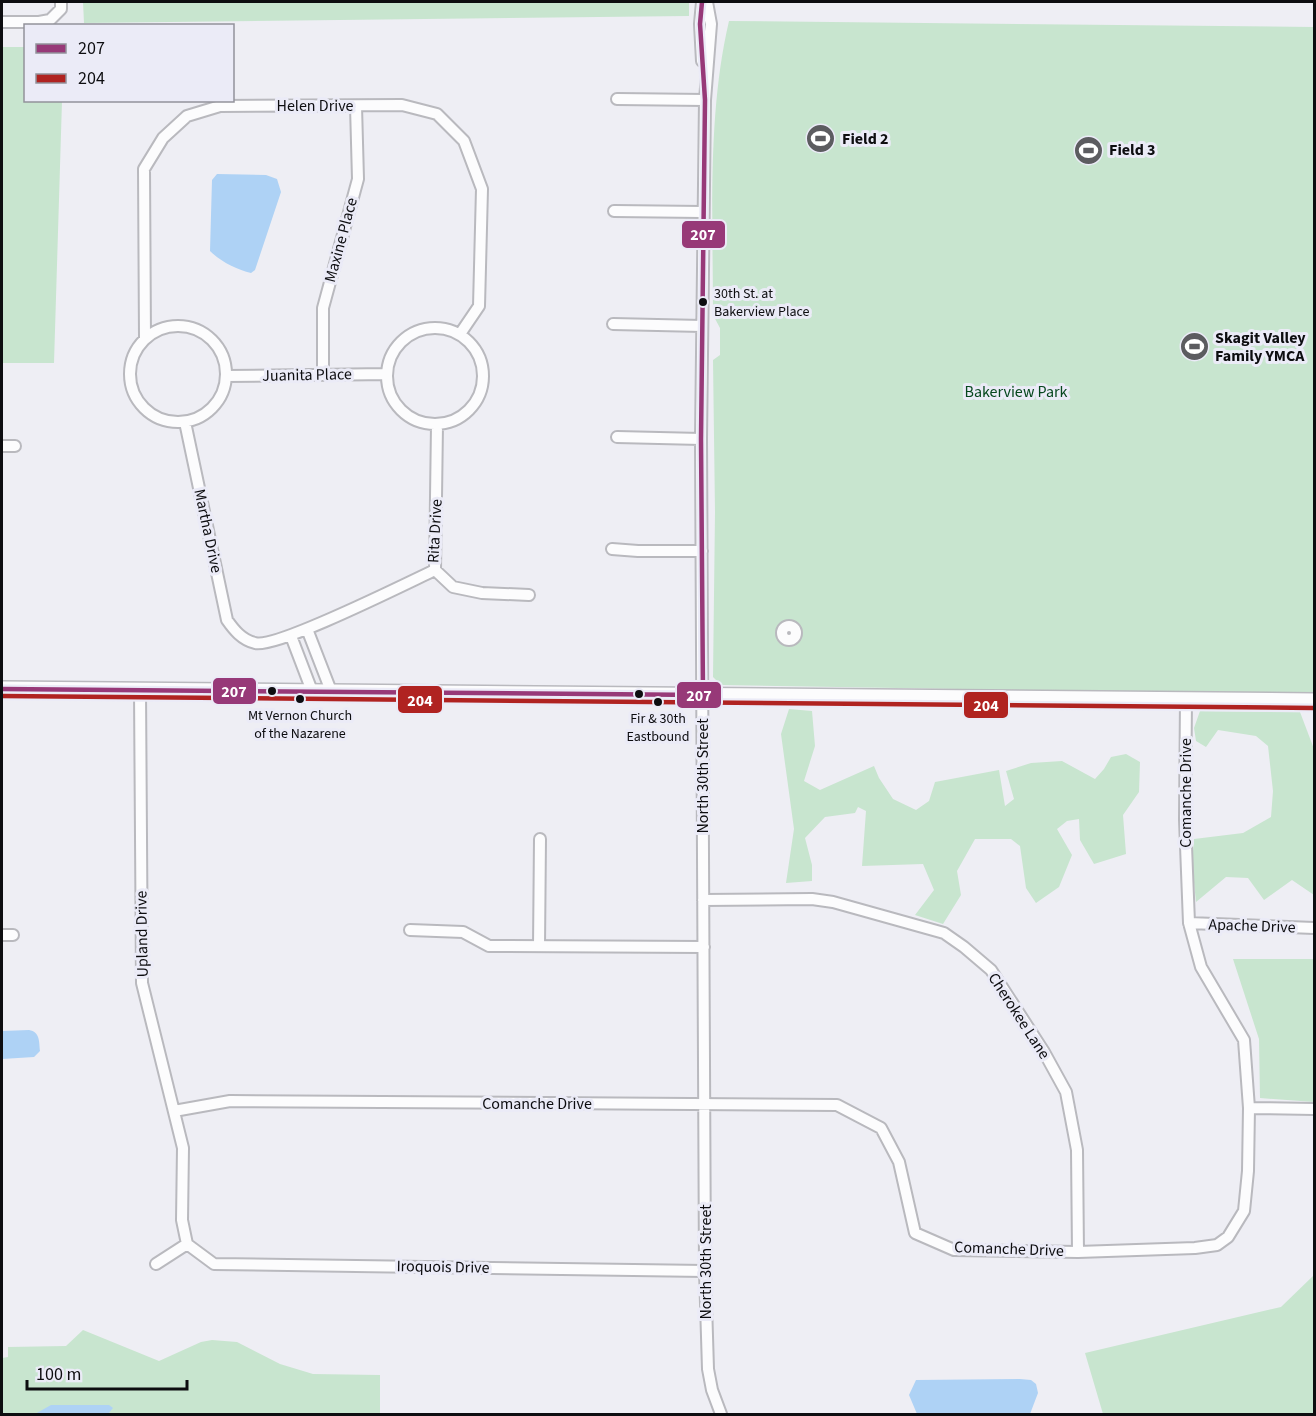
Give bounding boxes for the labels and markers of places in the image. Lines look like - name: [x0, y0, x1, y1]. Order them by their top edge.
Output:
- sports icon: Field 2: [805, 123, 837, 155]
- place label: Field 2: [842, 128, 888, 150]
- sports icon: Field 3: [1072, 134, 1104, 166]
- place label: Field 3: [1109, 139, 1155, 161]
- place label: 30th St. at Bakerview Place: [714, 284, 810, 322]
- marker: 30th St. at Bakerview Place: [697, 296, 709, 308]
- place label: Skagit Valley Family YMCA: [1215, 327, 1306, 367]
- sports icon: Skagit Valley Family YMCA: [1178, 331, 1210, 363]
- unlabelled marker: [266, 685, 278, 697]
- unlabelled marker: [633, 688, 645, 700]
- marker: Mt Vernon Church of the Nazarene: [294, 693, 306, 705]
- marker: Fir & 30th Eastbound: [652, 696, 664, 708]
- place label: Mt Vernon Church of the Nazarene: [248, 706, 352, 744]
- place label: Fir & 30th Eastbound: [626, 709, 690, 747]

